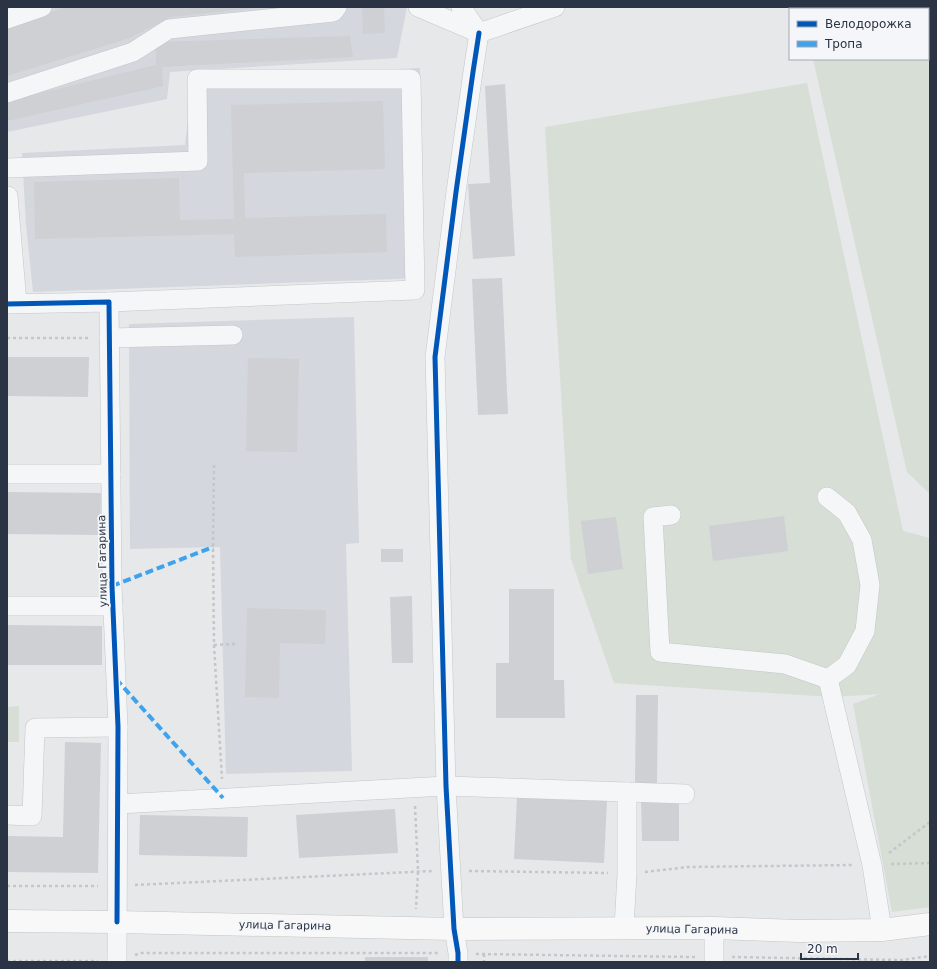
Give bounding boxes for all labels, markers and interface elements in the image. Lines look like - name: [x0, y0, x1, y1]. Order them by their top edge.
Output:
- legend: [789, 8, 929, 60]
- text: Велодорожка: [825, 17, 912, 31]
- text: Тропа: [824, 37, 863, 51]
- street label: улица Гагарина: [95, 515, 110, 607]
- street label: улица Гагарина: [239, 918, 331, 933]
- street label: улица Гагарина: [646, 922, 738, 937]
- scale bar: [801, 935, 858, 961]
- text: 20 m: [807, 942, 838, 956]

